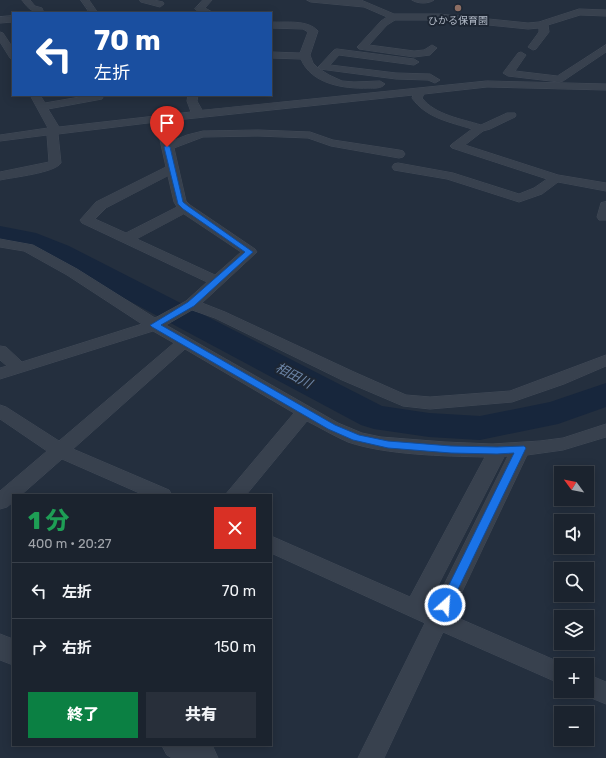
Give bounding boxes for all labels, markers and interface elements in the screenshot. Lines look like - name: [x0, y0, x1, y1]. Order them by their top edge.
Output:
- marker: ひかる保育園: [453, 3, 463, 13]
- place label: ひかる保育園: [428, 15, 488, 27]
- text: 70 m: [94, 24, 161, 57]
- icon: left: [28, 28, 80, 80]
- text: 左折: [94, 62, 130, 84]
- pin: [150, 106, 184, 147]
- icon: arrive: [156, 112, 178, 134]
- water label: 相田川: [273, 360, 316, 392]
- north arrow: [554, 466, 594, 506]
- map controls: [554, 466, 594, 746]
- text: 1 分: [28, 507, 69, 535]
- button: close: [214, 507, 256, 549]
- button: sound: [554, 514, 594, 554]
- text: 400 m · 20:27: [28, 536, 112, 551]
- button: search: [554, 562, 594, 602]
- icon: left: [28, 580, 50, 602]
- text: 70 m: [222, 582, 256, 600]
- text: 左折: [62, 583, 92, 601]
- position arrow: [424, 584, 466, 626]
- button: layers: [554, 610, 594, 650]
- icon: right: [28, 636, 50, 658]
- text: 150 m: [214, 638, 256, 656]
- text: 右折: [62, 639, 92, 657]
- button: +: [554, 658, 594, 698]
- button: 終了: [28, 692, 138, 738]
- button: 共有: [146, 692, 256, 738]
- button: −: [554, 706, 594, 746]

